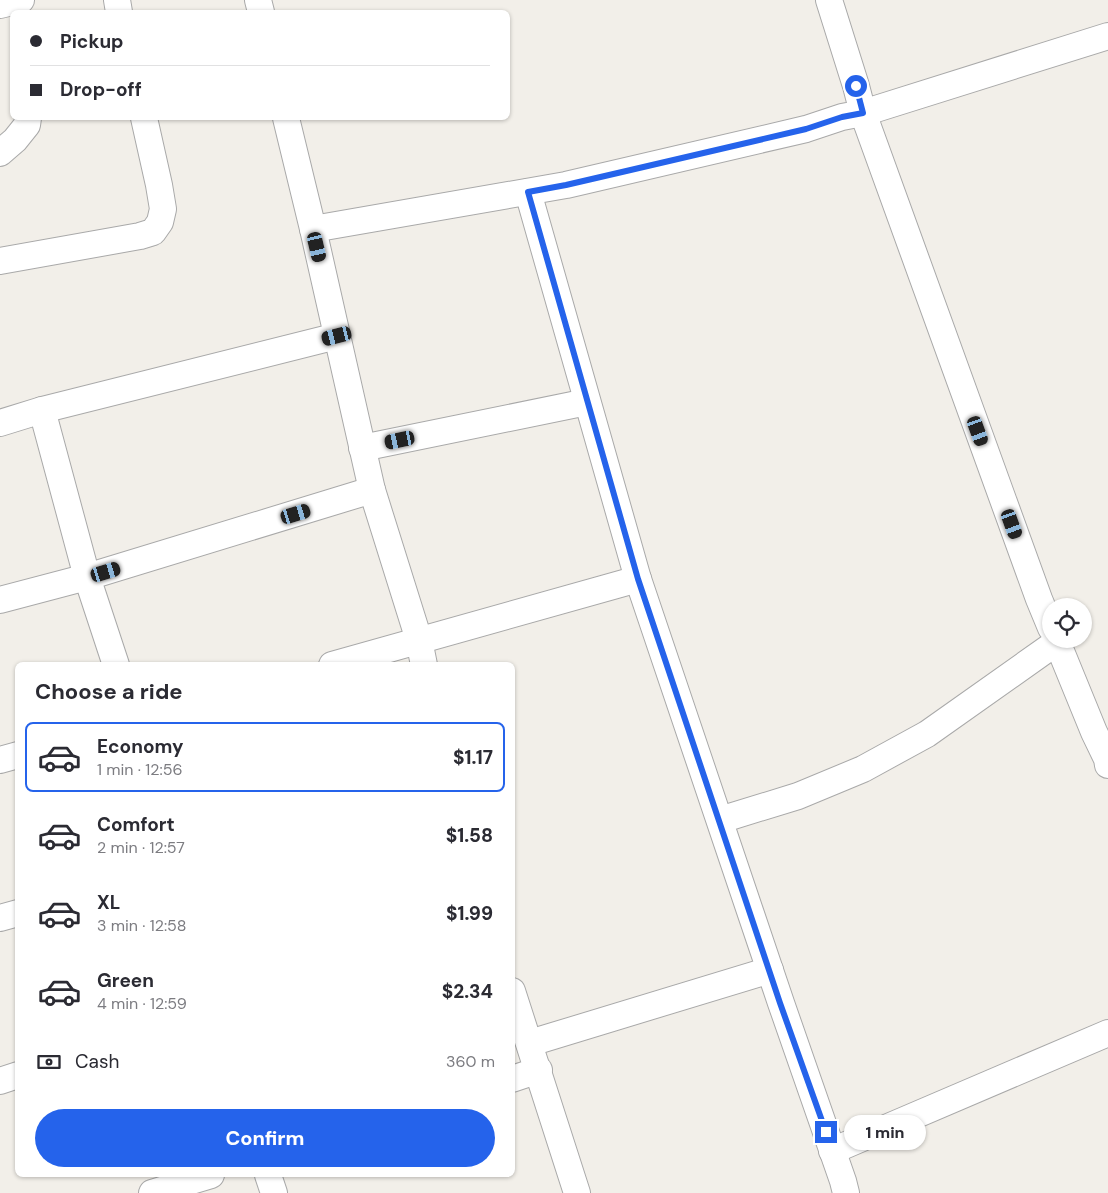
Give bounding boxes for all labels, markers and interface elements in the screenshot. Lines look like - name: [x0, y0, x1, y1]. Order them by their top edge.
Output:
- text: Pickup: [60, 29, 124, 54]
- route start: [845, 75, 867, 97]
- text: Drop-off: [60, 77, 142, 102]
- car: [306, 231, 327, 263]
- car: [320, 325, 353, 347]
- car: [965, 414, 990, 448]
- car: [383, 430, 416, 450]
- car: [279, 502, 312, 526]
- car: [999, 507, 1024, 541]
- car: [89, 560, 122, 584]
- map controls: [1042, 598, 1092, 648]
- button: locate: [1042, 598, 1092, 648]
- text: Choose a ride: [35, 677, 183, 706]
- text: Economy: [97, 734, 184, 759]
- icon: car: [37, 735, 82, 780]
- text: $1.17: [453, 745, 493, 770]
- text: 1 min · 12:56: [97, 759, 182, 780]
- text: Comfort: [97, 812, 175, 837]
- icon: car: [37, 813, 82, 858]
- text: $1.58: [446, 823, 493, 848]
- text: 2 min · 12:57: [97, 837, 185, 858]
- text: XL: [97, 890, 120, 915]
- icon: car: [37, 891, 82, 936]
- text: $1.99: [446, 901, 493, 926]
- text: 3 min · 12:58: [97, 915, 187, 936]
- text: Green: [97, 968, 154, 993]
- icon: car: [37, 969, 82, 1014]
- text: $2.34: [442, 979, 493, 1004]
- text: 4 min · 12:59: [97, 993, 187, 1014]
- icon: cash: [35, 1048, 63, 1076]
- text: Cash: [75, 1049, 119, 1074]
- text: 360 m: [446, 1051, 495, 1072]
- button: Confirm: [35, 1109, 495, 1167]
- callout: 1 min: [844, 1114, 926, 1150]
- route end: [815, 1121, 837, 1143]
- text: 1 min: [865, 1122, 905, 1143]

